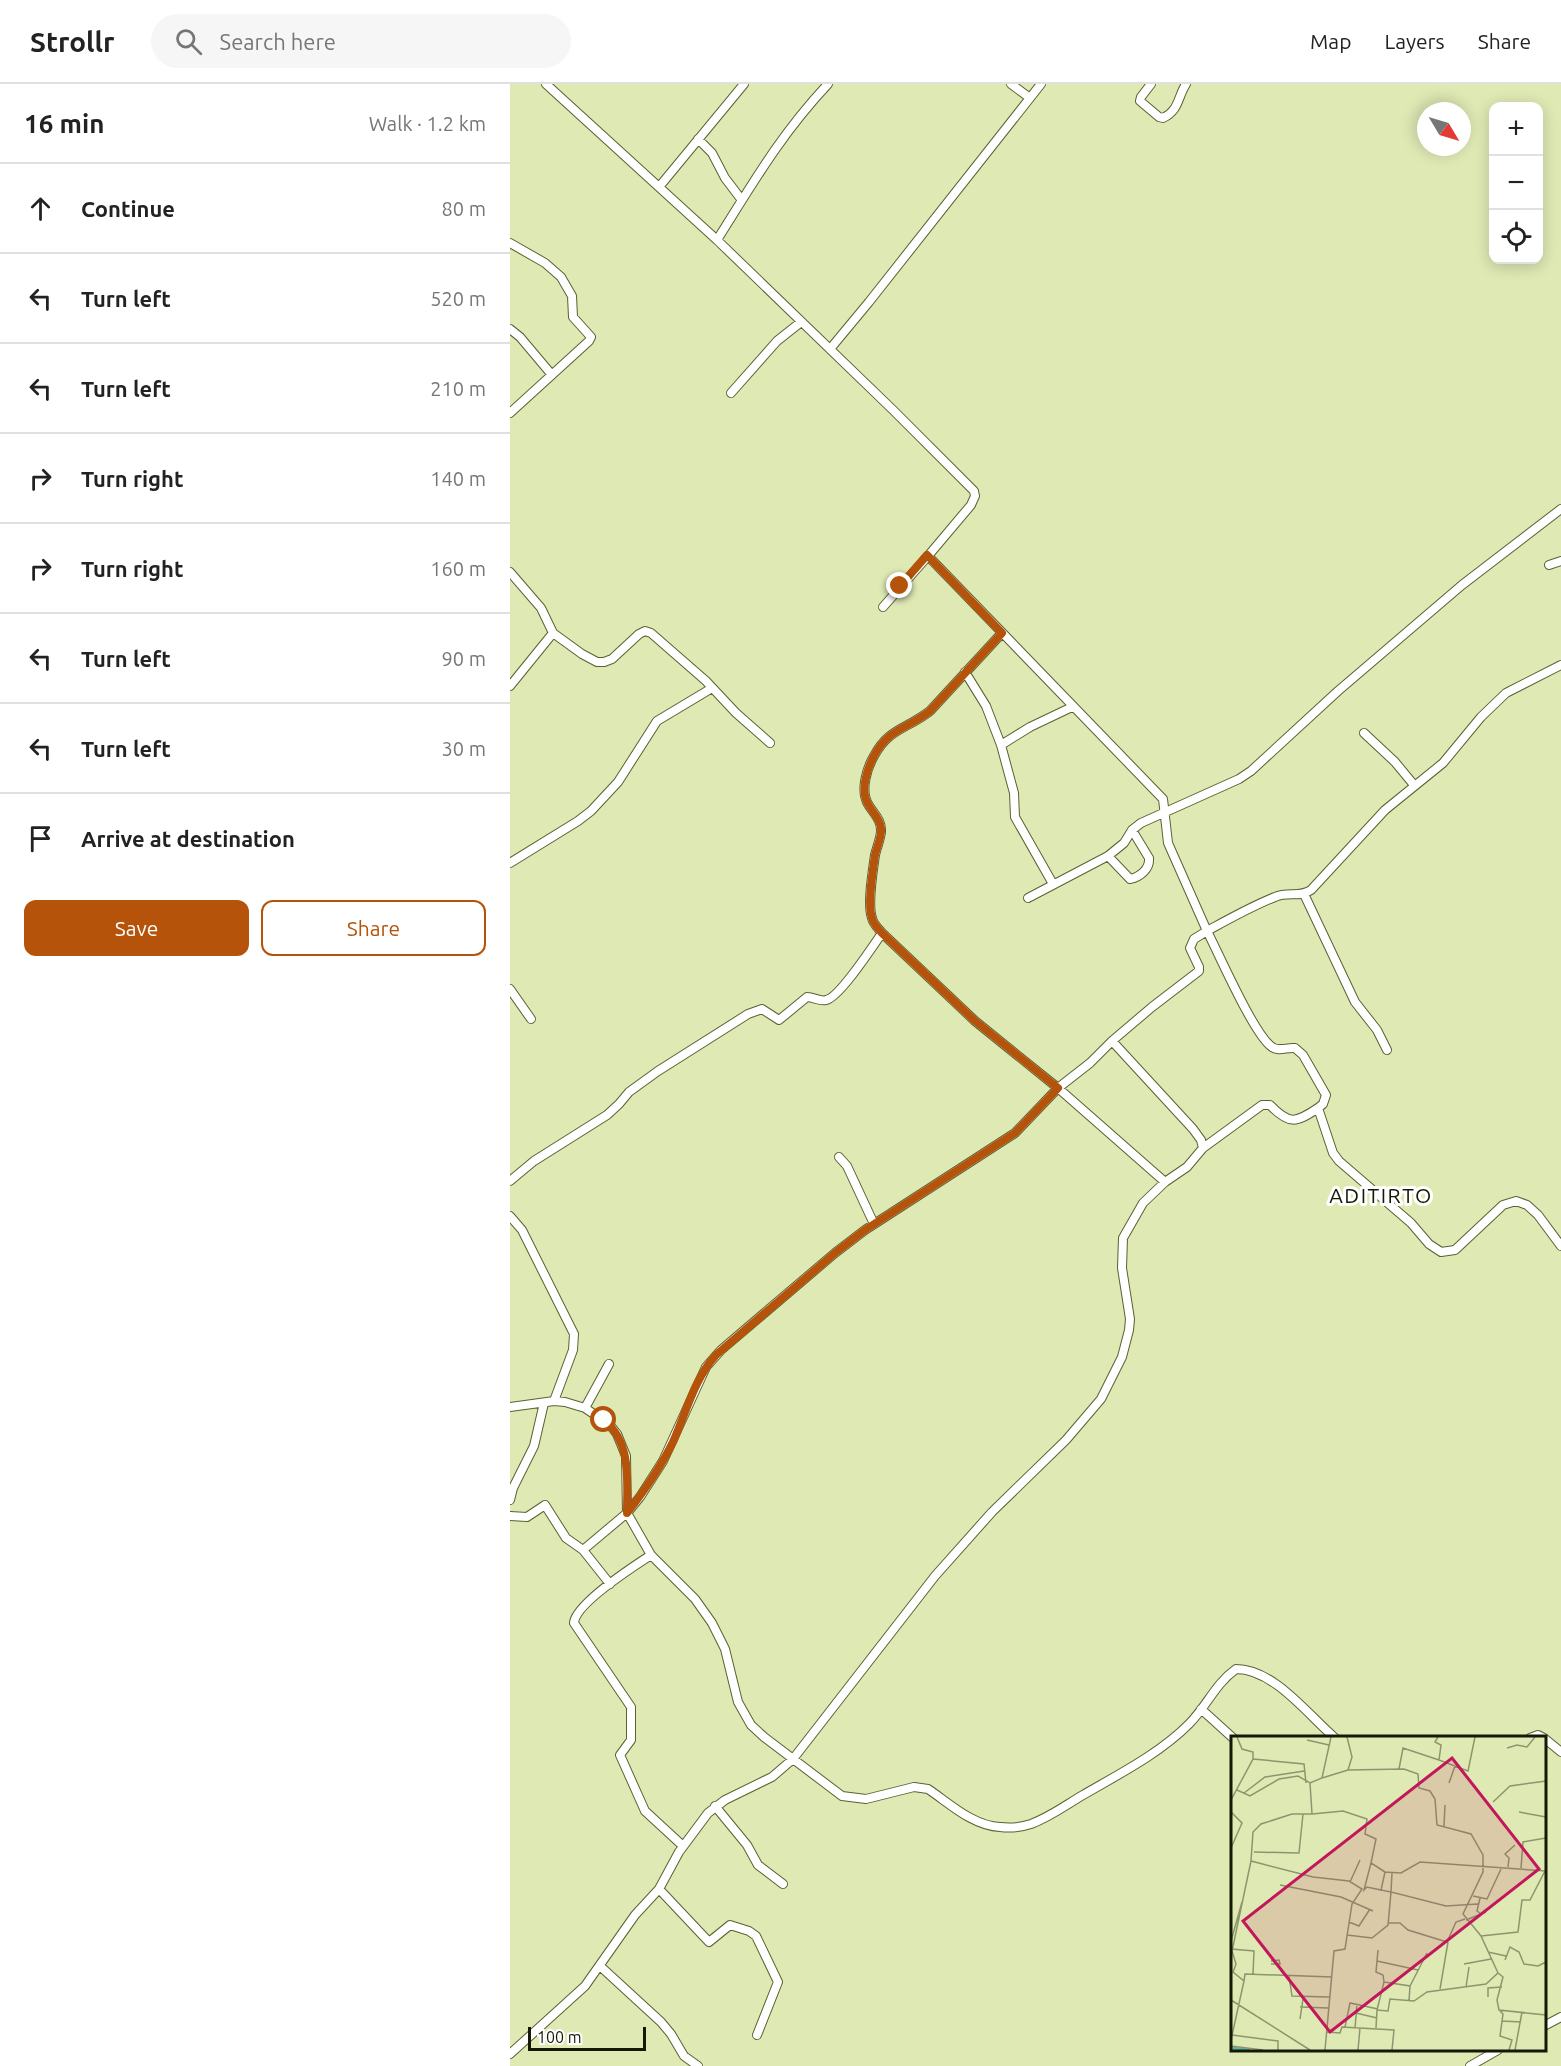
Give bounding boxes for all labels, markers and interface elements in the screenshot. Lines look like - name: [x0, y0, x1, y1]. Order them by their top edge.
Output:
- search box: [151, 14, 571, 68]
- icon: search: [172, 25, 205, 58]
- text: Strollr: [30, 26, 115, 57]
- text: Search here: [220, 29, 336, 54]
- text: Map: [1310, 29, 1351, 53]
- text: Layers: [1384, 29, 1445, 53]
- text: Share: [1478, 29, 1531, 53]
- north arrow: [1417, 102, 1471, 156]
- map controls: [1489, 102, 1543, 264]
- button: +: [1489, 102, 1543, 156]
- text: 16 min: [24, 109, 104, 138]
- text: Walk · 1.2 km: [369, 112, 486, 135]
- button: −: [1489, 156, 1543, 210]
- icon: ahead: [24, 192, 57, 225]
- text: Continue: [81, 196, 175, 221]
- text: 80 m: [442, 197, 486, 220]
- button: locate: [1489, 210, 1543, 264]
- icon: left: [24, 282, 57, 315]
- text: Turn left: [81, 286, 171, 311]
- text: 520 m: [430, 287, 486, 310]
- icon: left: [24, 372, 57, 405]
- text: Turn left: [81, 376, 171, 401]
- text: 210 m: [430, 377, 486, 400]
- icon: right: [24, 462, 57, 495]
- text: Turn right: [81, 466, 183, 491]
- text: 140 m: [430, 467, 486, 490]
- icon: right: [24, 552, 57, 585]
- text: Turn right: [81, 556, 183, 581]
- text: 160 m: [430, 557, 486, 580]
- route end: [886, 572, 912, 598]
- icon: left: [24, 642, 57, 675]
- text: Turn left: [81, 646, 171, 671]
- text: 90 m: [442, 647, 486, 670]
- icon: left: [24, 732, 57, 765]
- text: Turn left: [81, 736, 171, 761]
- text: 30 m: [442, 737, 486, 760]
- icon: arrive: [24, 822, 57, 855]
- text: Arrive at destination: [81, 826, 295, 851]
- button: Save: [24, 900, 249, 956]
- button: Share: [261, 900, 486, 956]
- district label: ADITIRTO: [1329, 1183, 1433, 1207]
- route start: [590, 1406, 616, 1432]
- inset map: [1231, 1736, 1546, 2051]
- scale bar: [528, 2024, 646, 2052]
- text: 100 m: [537, 2028, 582, 2046]

